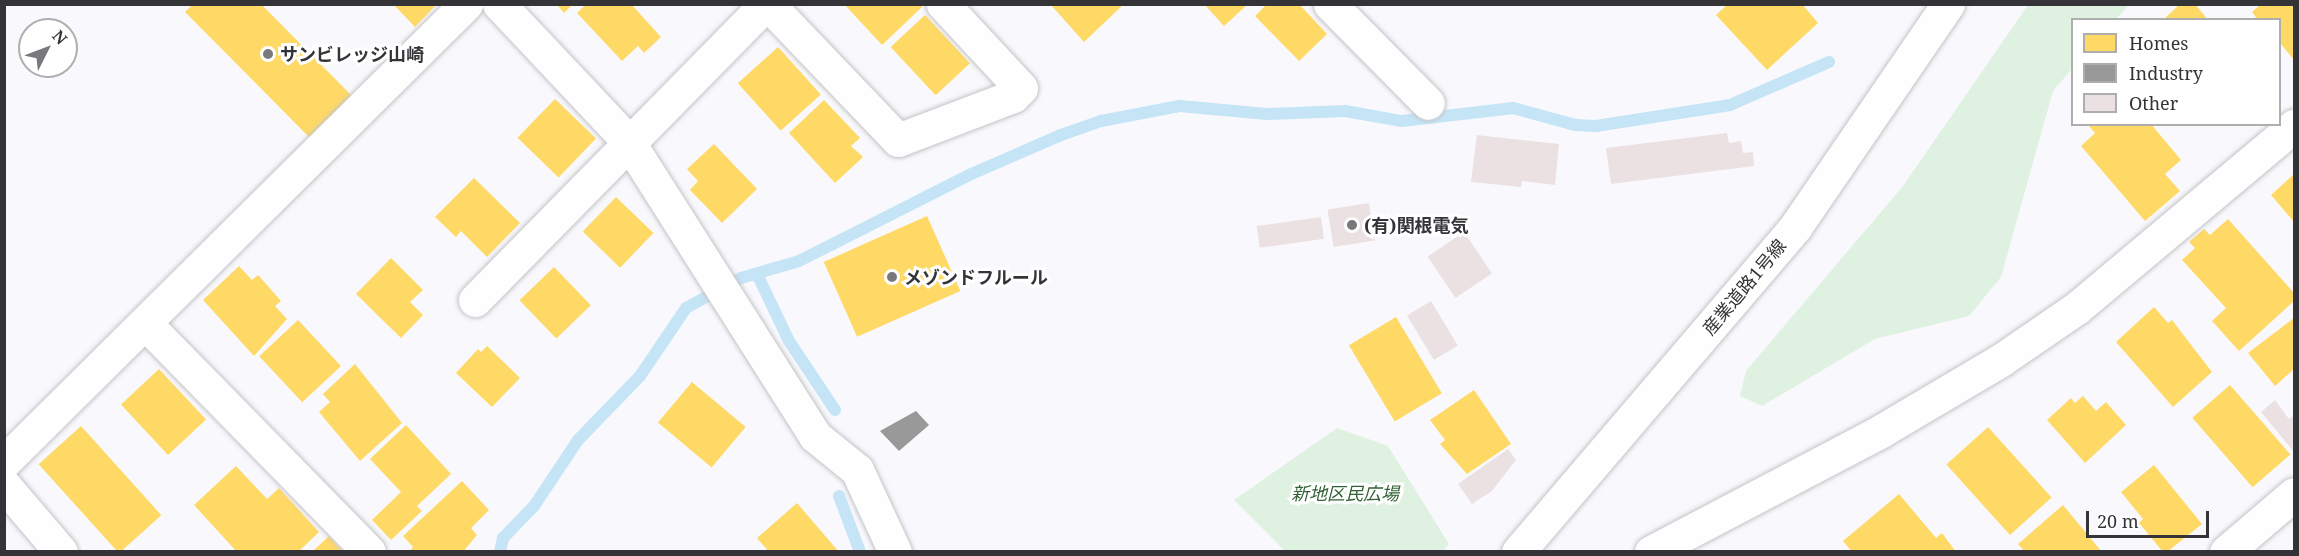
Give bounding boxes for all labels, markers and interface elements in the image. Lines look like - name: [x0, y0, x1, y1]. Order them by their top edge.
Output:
- north arrow: [18, 18, 78, 78]
- legend: [2071, 18, 2281, 126]
- text: N: [47, 25, 72, 49]
- text: Homes: [2129, 31, 2188, 55]
- place label: サンビレッジ山崎: [280, 43, 424, 65]
- marker: サンビレッジ山崎: [261, 47, 275, 61]
- text: Industry: [2129, 61, 2203, 85]
- text: Other: [2129, 91, 2178, 115]
- place label: (有)関根電気: [1364, 214, 1468, 236]
- marker: (有)関根電気: [1345, 218, 1359, 232]
- street label: 産業道路1号線: [1698, 235, 1790, 339]
- place label: メゾンドフルール: [904, 266, 1048, 288]
- marker: メゾンドフルール: [885, 270, 899, 284]
- park label: 新地区民広場: [1291, 482, 1399, 504]
- scale bar: [2089, 499, 2212, 537]
- text: 20 m: [2097, 509, 2139, 533]

